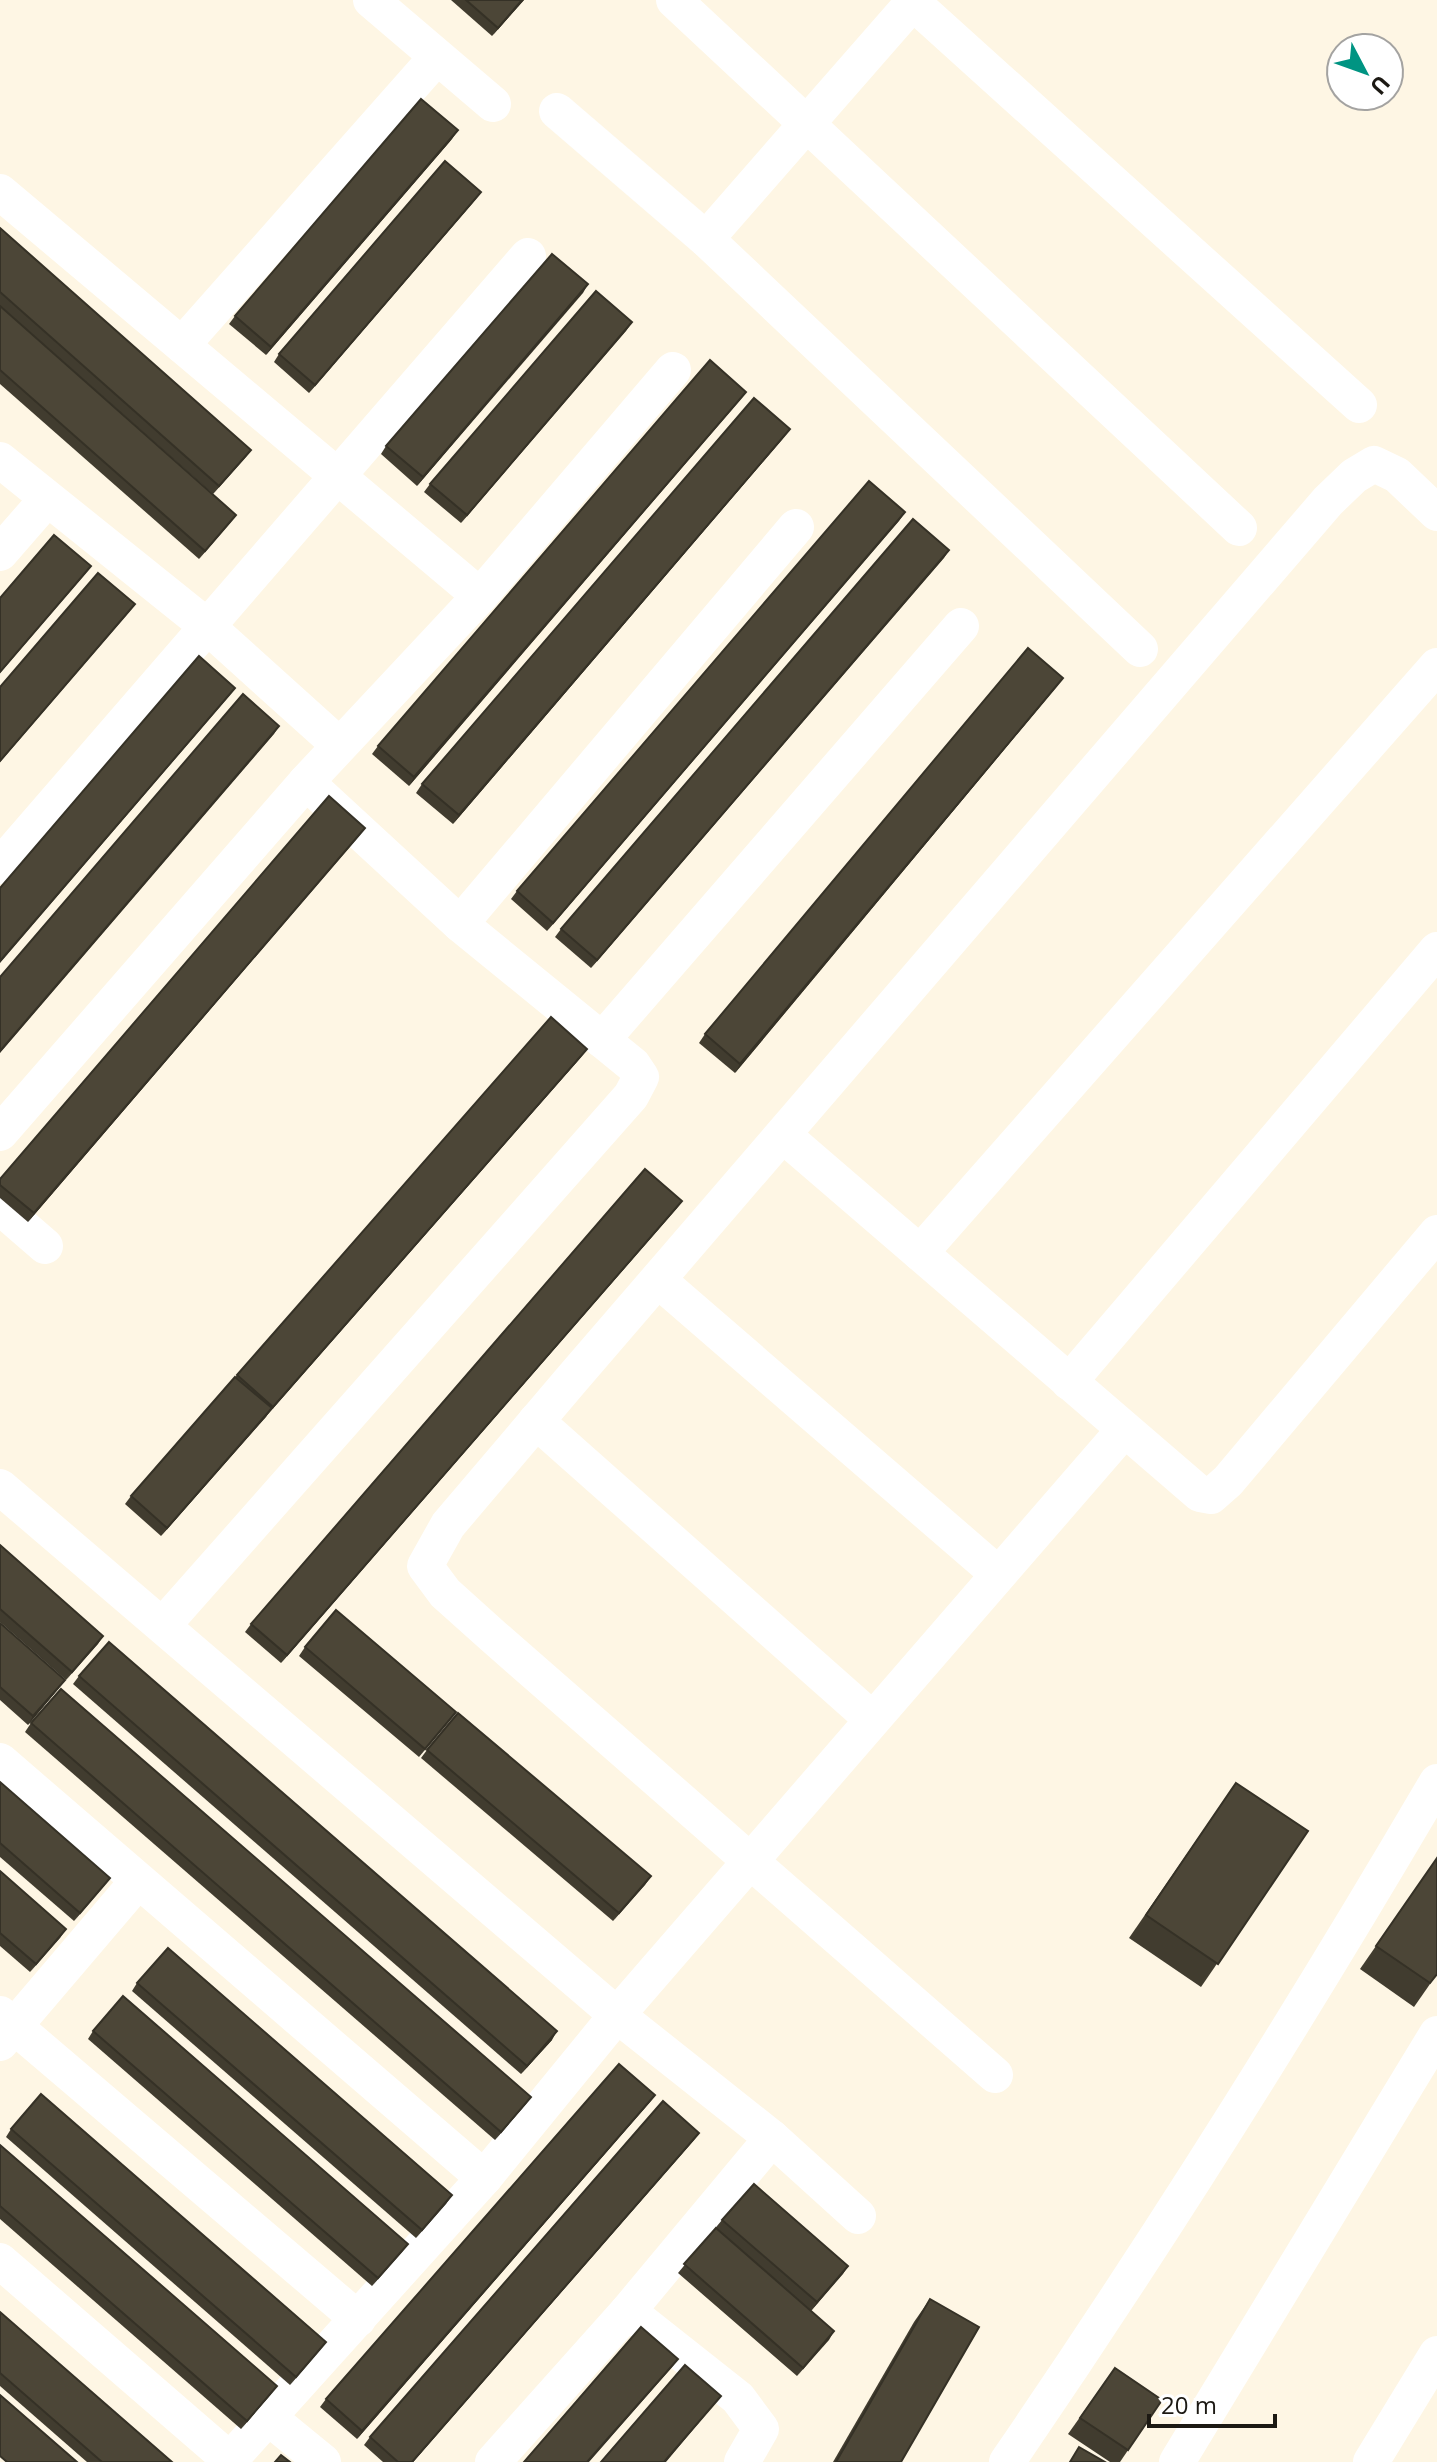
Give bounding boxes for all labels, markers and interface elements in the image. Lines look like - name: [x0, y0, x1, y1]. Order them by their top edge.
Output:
- north arrow: [1325, 32, 1405, 112]
- text: U: [1364, 70, 1398, 102]
- scale bar: [1149, 2378, 1275, 2428]
- text: 20 m: [1161, 2388, 1217, 2421]

